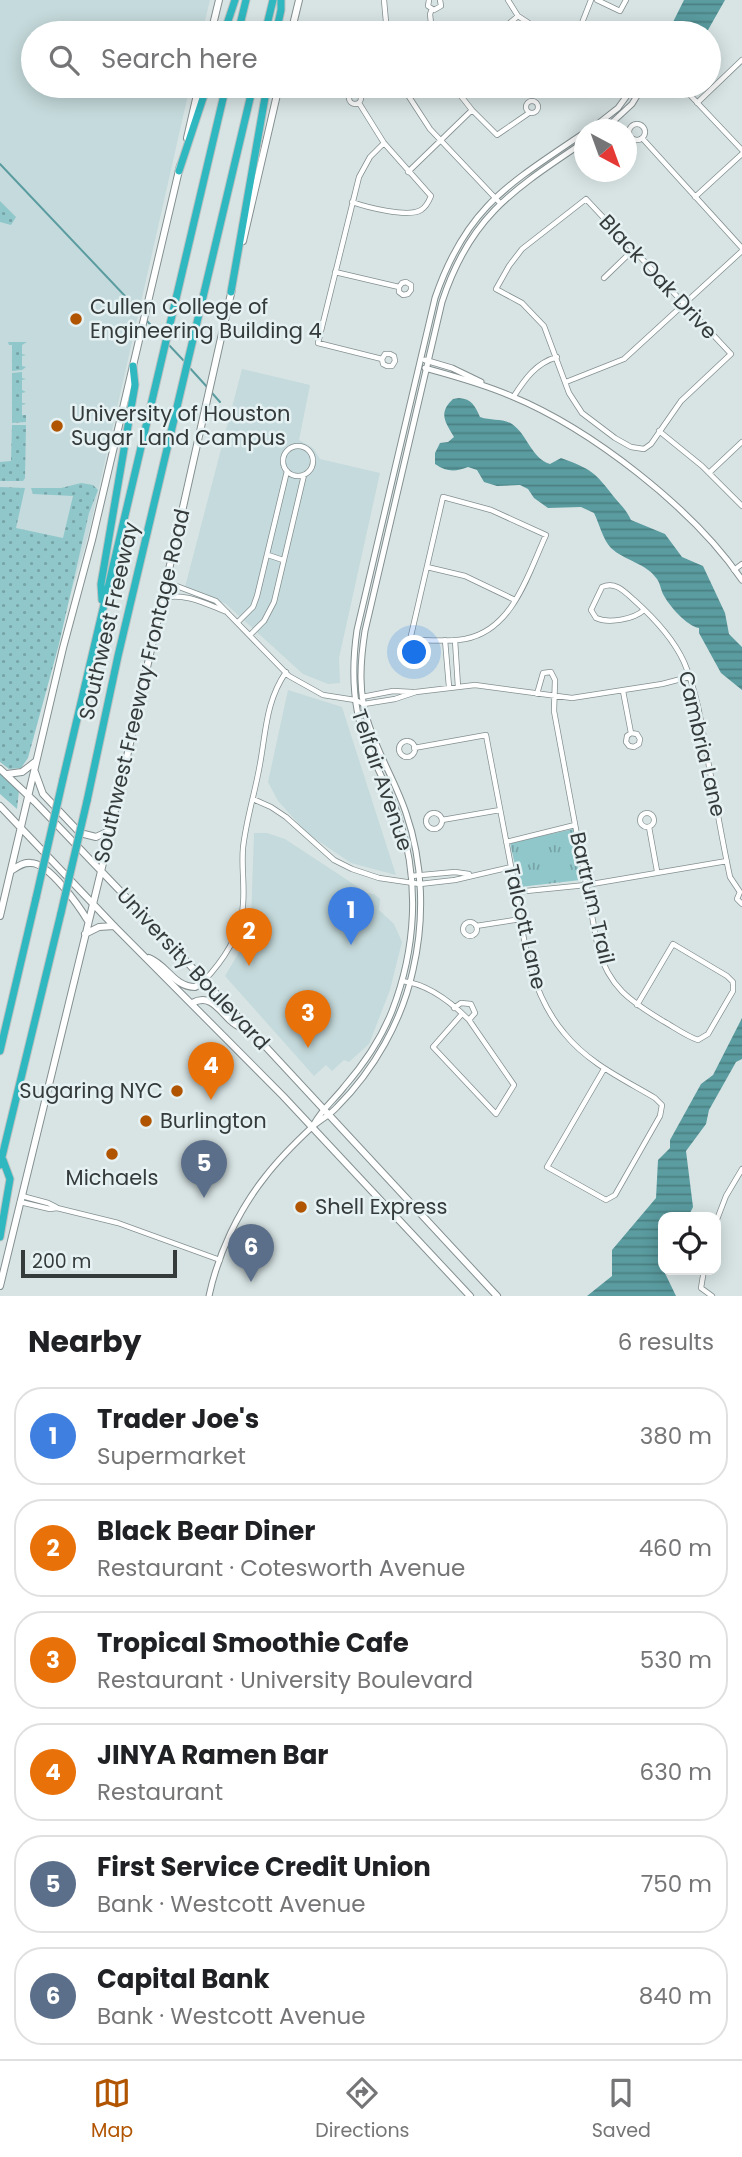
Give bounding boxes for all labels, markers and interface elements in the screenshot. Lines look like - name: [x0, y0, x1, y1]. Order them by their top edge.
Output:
- search box: [21, 21, 721, 98]
- icon: search: [45, 41, 83, 79]
- text: Search here: [101, 41, 258, 77]
- north arrow: [574, 119, 637, 182]
- street label: Black Oak Drive: [593, 208, 724, 345]
- place label: Cullen College of Engineering Building 4: [90, 292, 322, 345]
- marker: Cullen College of Engineering Building 4: [68, 311, 84, 327]
- place label: University of Houston Sugar Land Campus: [71, 399, 290, 452]
- marker: University of Houston Sugar Land Campus: [49, 418, 65, 434]
- street label: Southwest Freeway Frontage Road: [87, 506, 196, 866]
- street label: Southwest Freeway: [72, 519, 145, 723]
- your location: [397, 635, 431, 669]
- street label: Cambria Lane: [672, 668, 733, 820]
- street label: Telfair Avenue: [345, 705, 420, 855]
- street label: Bartrum Trail: [563, 829, 622, 967]
- street label: Talcott Lane: [497, 861, 554, 992]
- street label: University Boulevard: [110, 881, 276, 1056]
- pin: 1: [328, 887, 374, 945]
- pin: 2: [226, 908, 272, 966]
- pin: 3: [285, 990, 331, 1048]
- pin: 4: [188, 1042, 234, 1100]
- place label: Sugaring NYC: [19, 1076, 163, 1105]
- marker: Sugaring NYC: [169, 1083, 185, 1099]
- place label: Burlington: [160, 1106, 267, 1135]
- marker: Burlington: [138, 1113, 154, 1129]
- pin: 5: [181, 1140, 227, 1198]
- marker: Michaels: [104, 1146, 120, 1162]
- place label: Michaels: [66, 1163, 158, 1192]
- place label: Shell Express: [315, 1192, 448, 1221]
- marker: Shell Express: [293, 1199, 309, 1215]
- map controls: [658, 1212, 721, 1275]
- button: locate: [658, 1212, 721, 1275]
- pin: 6: [228, 1224, 274, 1282]
- scale bar: [21, 1247, 177, 1279]
- text: 200 m: [32, 1248, 91, 1275]
- text: Nearby: [28, 1320, 142, 1363]
- text: 6 results: [618, 1326, 714, 1358]
- text: Trader Joe's: [97, 1401, 259, 1437]
- text: 1: [49, 1420, 57, 1452]
- text: 380 m: [640, 1420, 712, 1452]
- text: Supermarket: [97, 1440, 246, 1472]
- text: Black Bear Diner: [97, 1513, 315, 1549]
- text: 2: [46, 1532, 60, 1564]
- text: 460 m: [639, 1532, 712, 1564]
- text: Restaurant · Cotesworth Avenue: [97, 1552, 465, 1584]
- text: Tropical Smoothie Cafe: [97, 1625, 409, 1661]
- text: 3: [46, 1644, 60, 1676]
- text: 530 m: [640, 1644, 712, 1676]
- text: Restaurant · University Boulevard: [97, 1664, 473, 1696]
- text: JINYA Ramen Bar: [97, 1737, 328, 1773]
- text: 4: [45, 1756, 61, 1788]
- text: 630 m: [640, 1756, 712, 1788]
- text: Restaurant: [97, 1776, 223, 1808]
- text: First Service Credit Union: [97, 1849, 431, 1885]
- text: 5: [46, 1868, 60, 1900]
- text: 750 m: [641, 1868, 712, 1900]
- text: Bank · Westcott Avenue: [97, 1888, 365, 1920]
- text: Capital Bank: [97, 1961, 270, 1997]
- text: 6: [46, 1980, 60, 2012]
- text: 840 m: [639, 1980, 712, 2012]
- text: Bank · Westcott Avenue: [97, 2000, 365, 2032]
- tab: Map: [91, 2074, 133, 2145]
- tab: Directions: [315, 2074, 410, 2145]
- tab: Saved: [592, 2074, 651, 2145]

